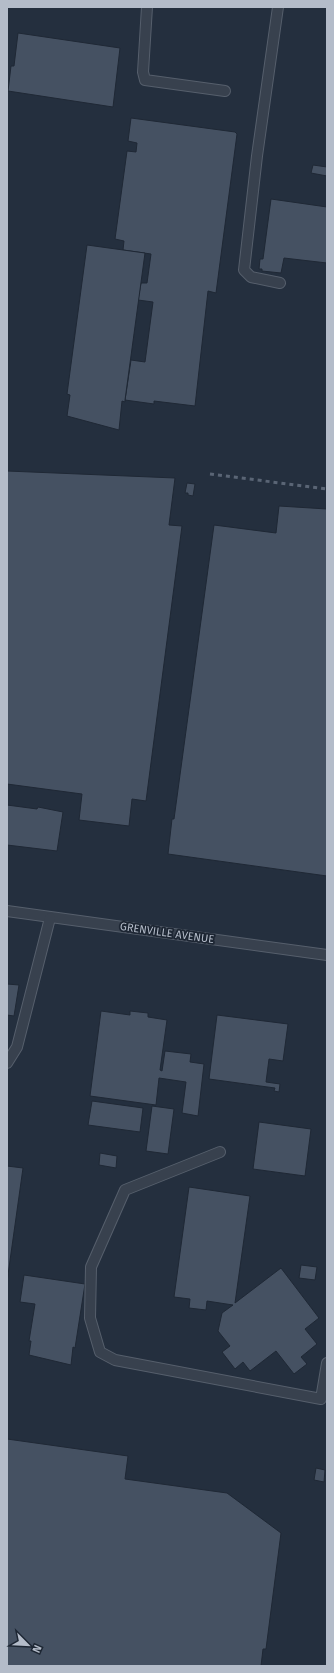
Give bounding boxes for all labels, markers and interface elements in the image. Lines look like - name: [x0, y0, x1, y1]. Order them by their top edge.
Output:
- street label: GRENVILLE AVENUE: [119, 920, 215, 946]
- north arrow: [8, 1625, 48, 1665]
- text: N: [29, 1643, 44, 1655]

